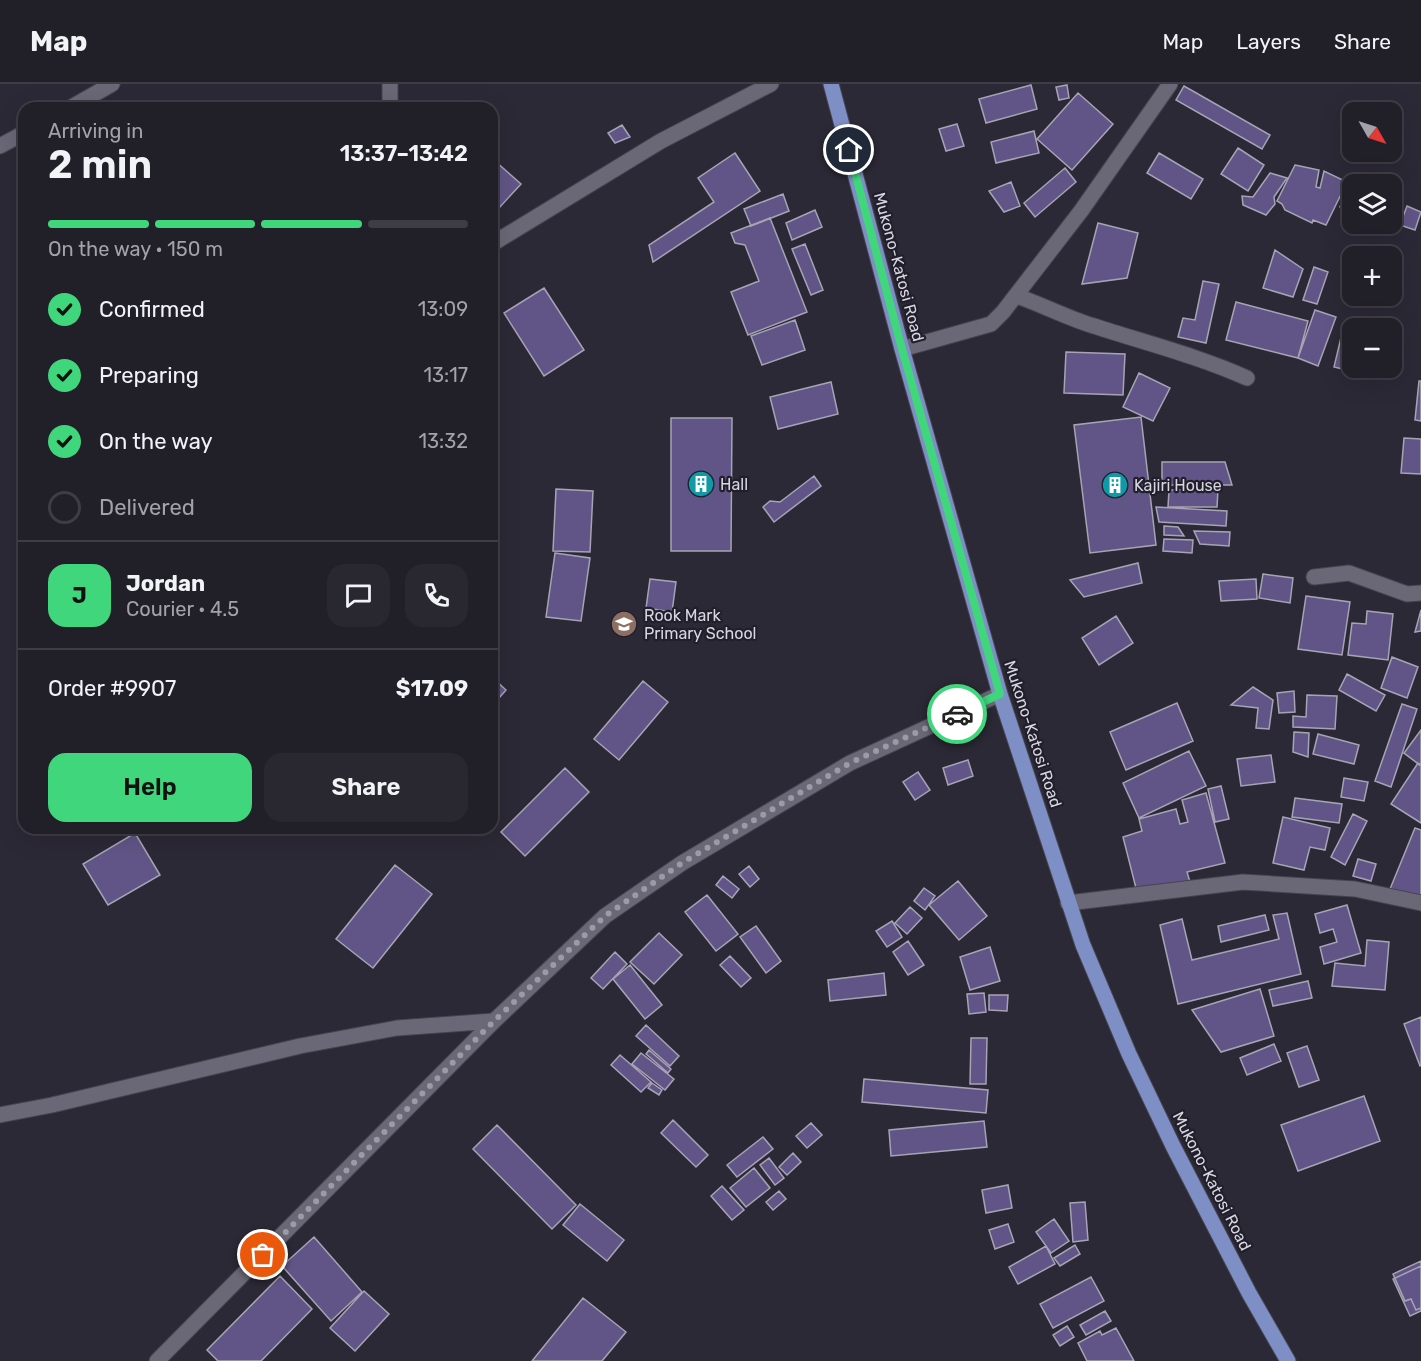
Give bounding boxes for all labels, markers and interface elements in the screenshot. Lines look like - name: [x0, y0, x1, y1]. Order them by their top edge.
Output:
- text: Map: [30, 25, 87, 58]
- text: Map: [1162, 29, 1203, 54]
- text: Layers: [1236, 29, 1301, 54]
- text: Share: [1334, 29, 1391, 54]
- north arrow: [1342, 102, 1402, 162]
- map controls: [1342, 102, 1402, 378]
- text: Arriving in: [48, 119, 143, 143]
- pin: [823, 124, 874, 175]
- icon: home: [832, 133, 865, 166]
- text: 13:37–13:42: [340, 140, 468, 167]
- text: 2 min: [48, 142, 152, 188]
- button: layers: [1342, 174, 1402, 234]
- street label: Mukono-Katosi Road: [870, 190, 928, 344]
- text: On the way · 150 m: [48, 237, 223, 261]
- button: +: [1342, 246, 1402, 306]
- icon: check: [48, 293, 81, 326]
- text: Confirmed: [99, 296, 205, 323]
- text: 13:09: [418, 297, 468, 321]
- button: −: [1342, 318, 1402, 378]
- icon: check: [48, 359, 81, 392]
- text: Preparing: [99, 362, 199, 389]
- text: 13:17: [423, 363, 468, 387]
- icon: check: [48, 425, 81, 458]
- text: On the way: [99, 428, 213, 455]
- text: 13:32: [419, 429, 468, 453]
- building icon: Hall: [686, 469, 716, 499]
- building icon: Kajiri House: [1100, 470, 1130, 500]
- place label: Hall: [720, 475, 748, 494]
- place label: Kajiri House: [1134, 476, 1222, 495]
- text: Delivered: [99, 494, 195, 521]
- button: chat: [327, 564, 390, 627]
- button: phone: [405, 564, 468, 627]
- text: Jordan: [126, 570, 205, 597]
- text: J: [72, 582, 87, 609]
- text: Courier · 4.5: [126, 597, 239, 621]
- place label: Rook Mark Primary School: [644, 606, 756, 643]
- school or university icon: Rook Mark Primary School: [609, 609, 639, 639]
- street label: Mukono-Katosi Road: [1000, 658, 1066, 810]
- text: Order #9907: [48, 675, 176, 702]
- text: $17.09: [396, 675, 468, 702]
- courier: [927, 684, 987, 744]
- icon: car: [941, 698, 974, 731]
- button: Help: [48, 753, 252, 822]
- button: Share: [264, 753, 468, 822]
- street label: Mukono-Katosi Road: [1169, 1108, 1255, 1254]
- pin: [237, 1229, 288, 1280]
- icon: bag: [246, 1238, 279, 1271]

